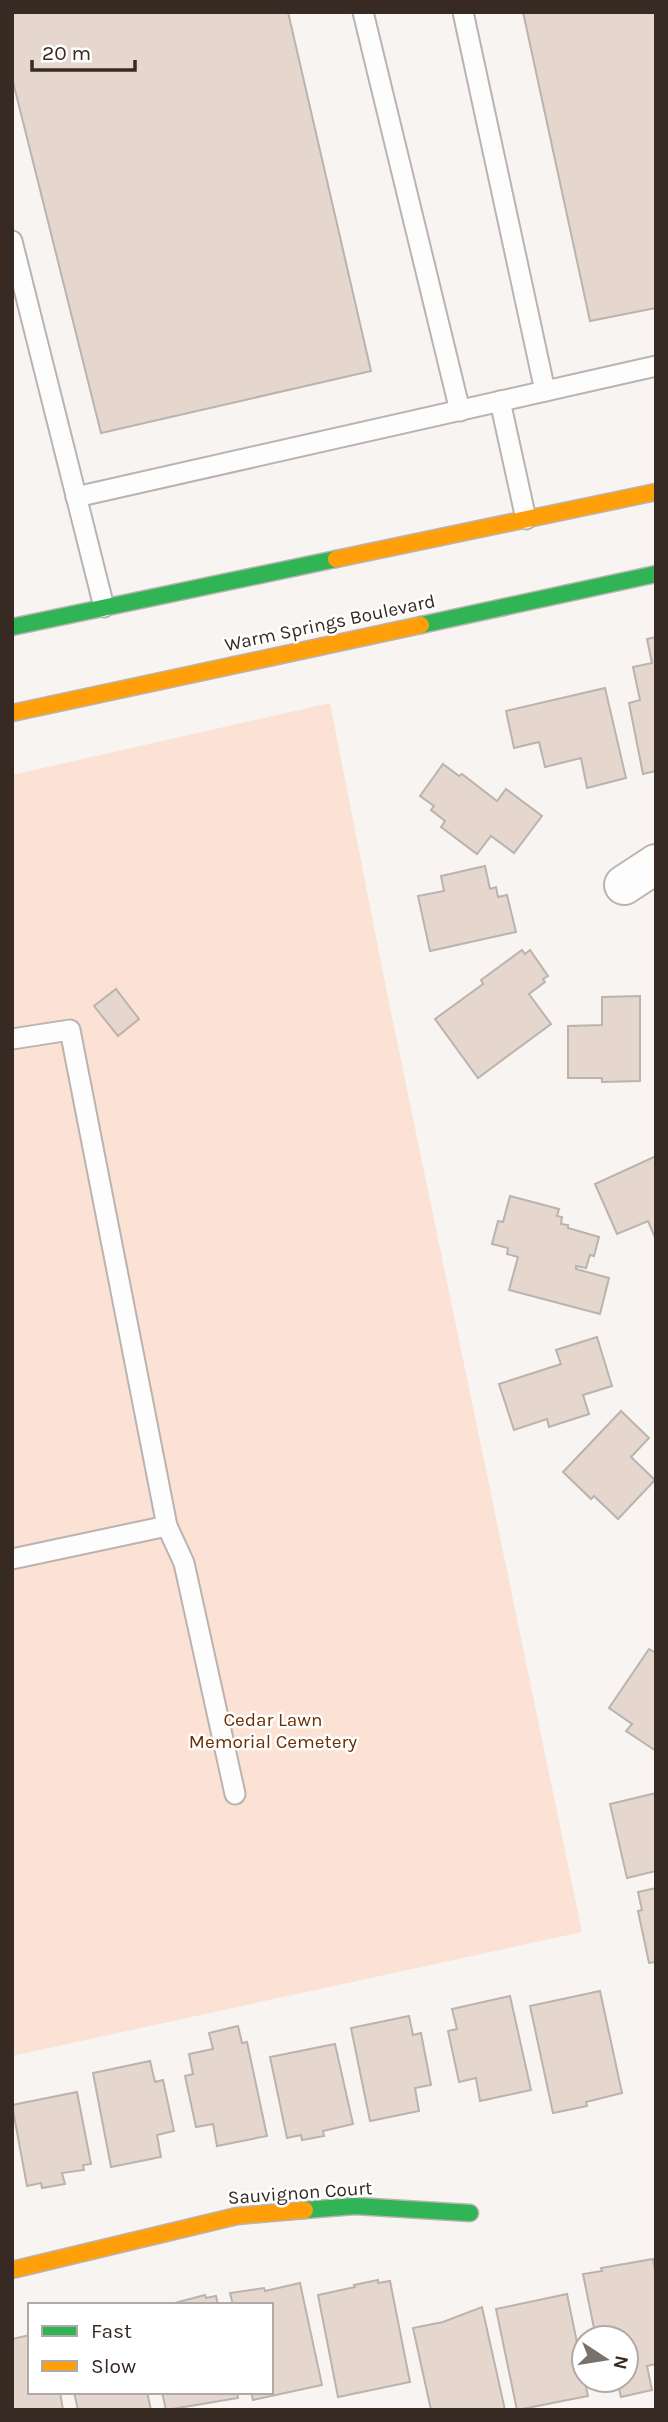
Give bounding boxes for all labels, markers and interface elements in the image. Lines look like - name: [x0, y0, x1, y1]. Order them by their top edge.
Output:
- scale bar: [32, 28, 135, 72]
- text: 20 m: [42, 41, 91, 65]
- street label: Warm Springs Boulevard: [223, 590, 437, 656]
- park label: Cedar Lawn Memorial Cemetery: [189, 1709, 357, 1753]
- street label: Sauvignon Court: [227, 2177, 373, 2209]
- legend: [28, 2303, 273, 2394]
- text: Fast: [91, 2319, 132, 2343]
- north arrow: [570, 2324, 640, 2394]
- text: N: [608, 2353, 633, 2371]
- text: Slow: [91, 2354, 136, 2378]

